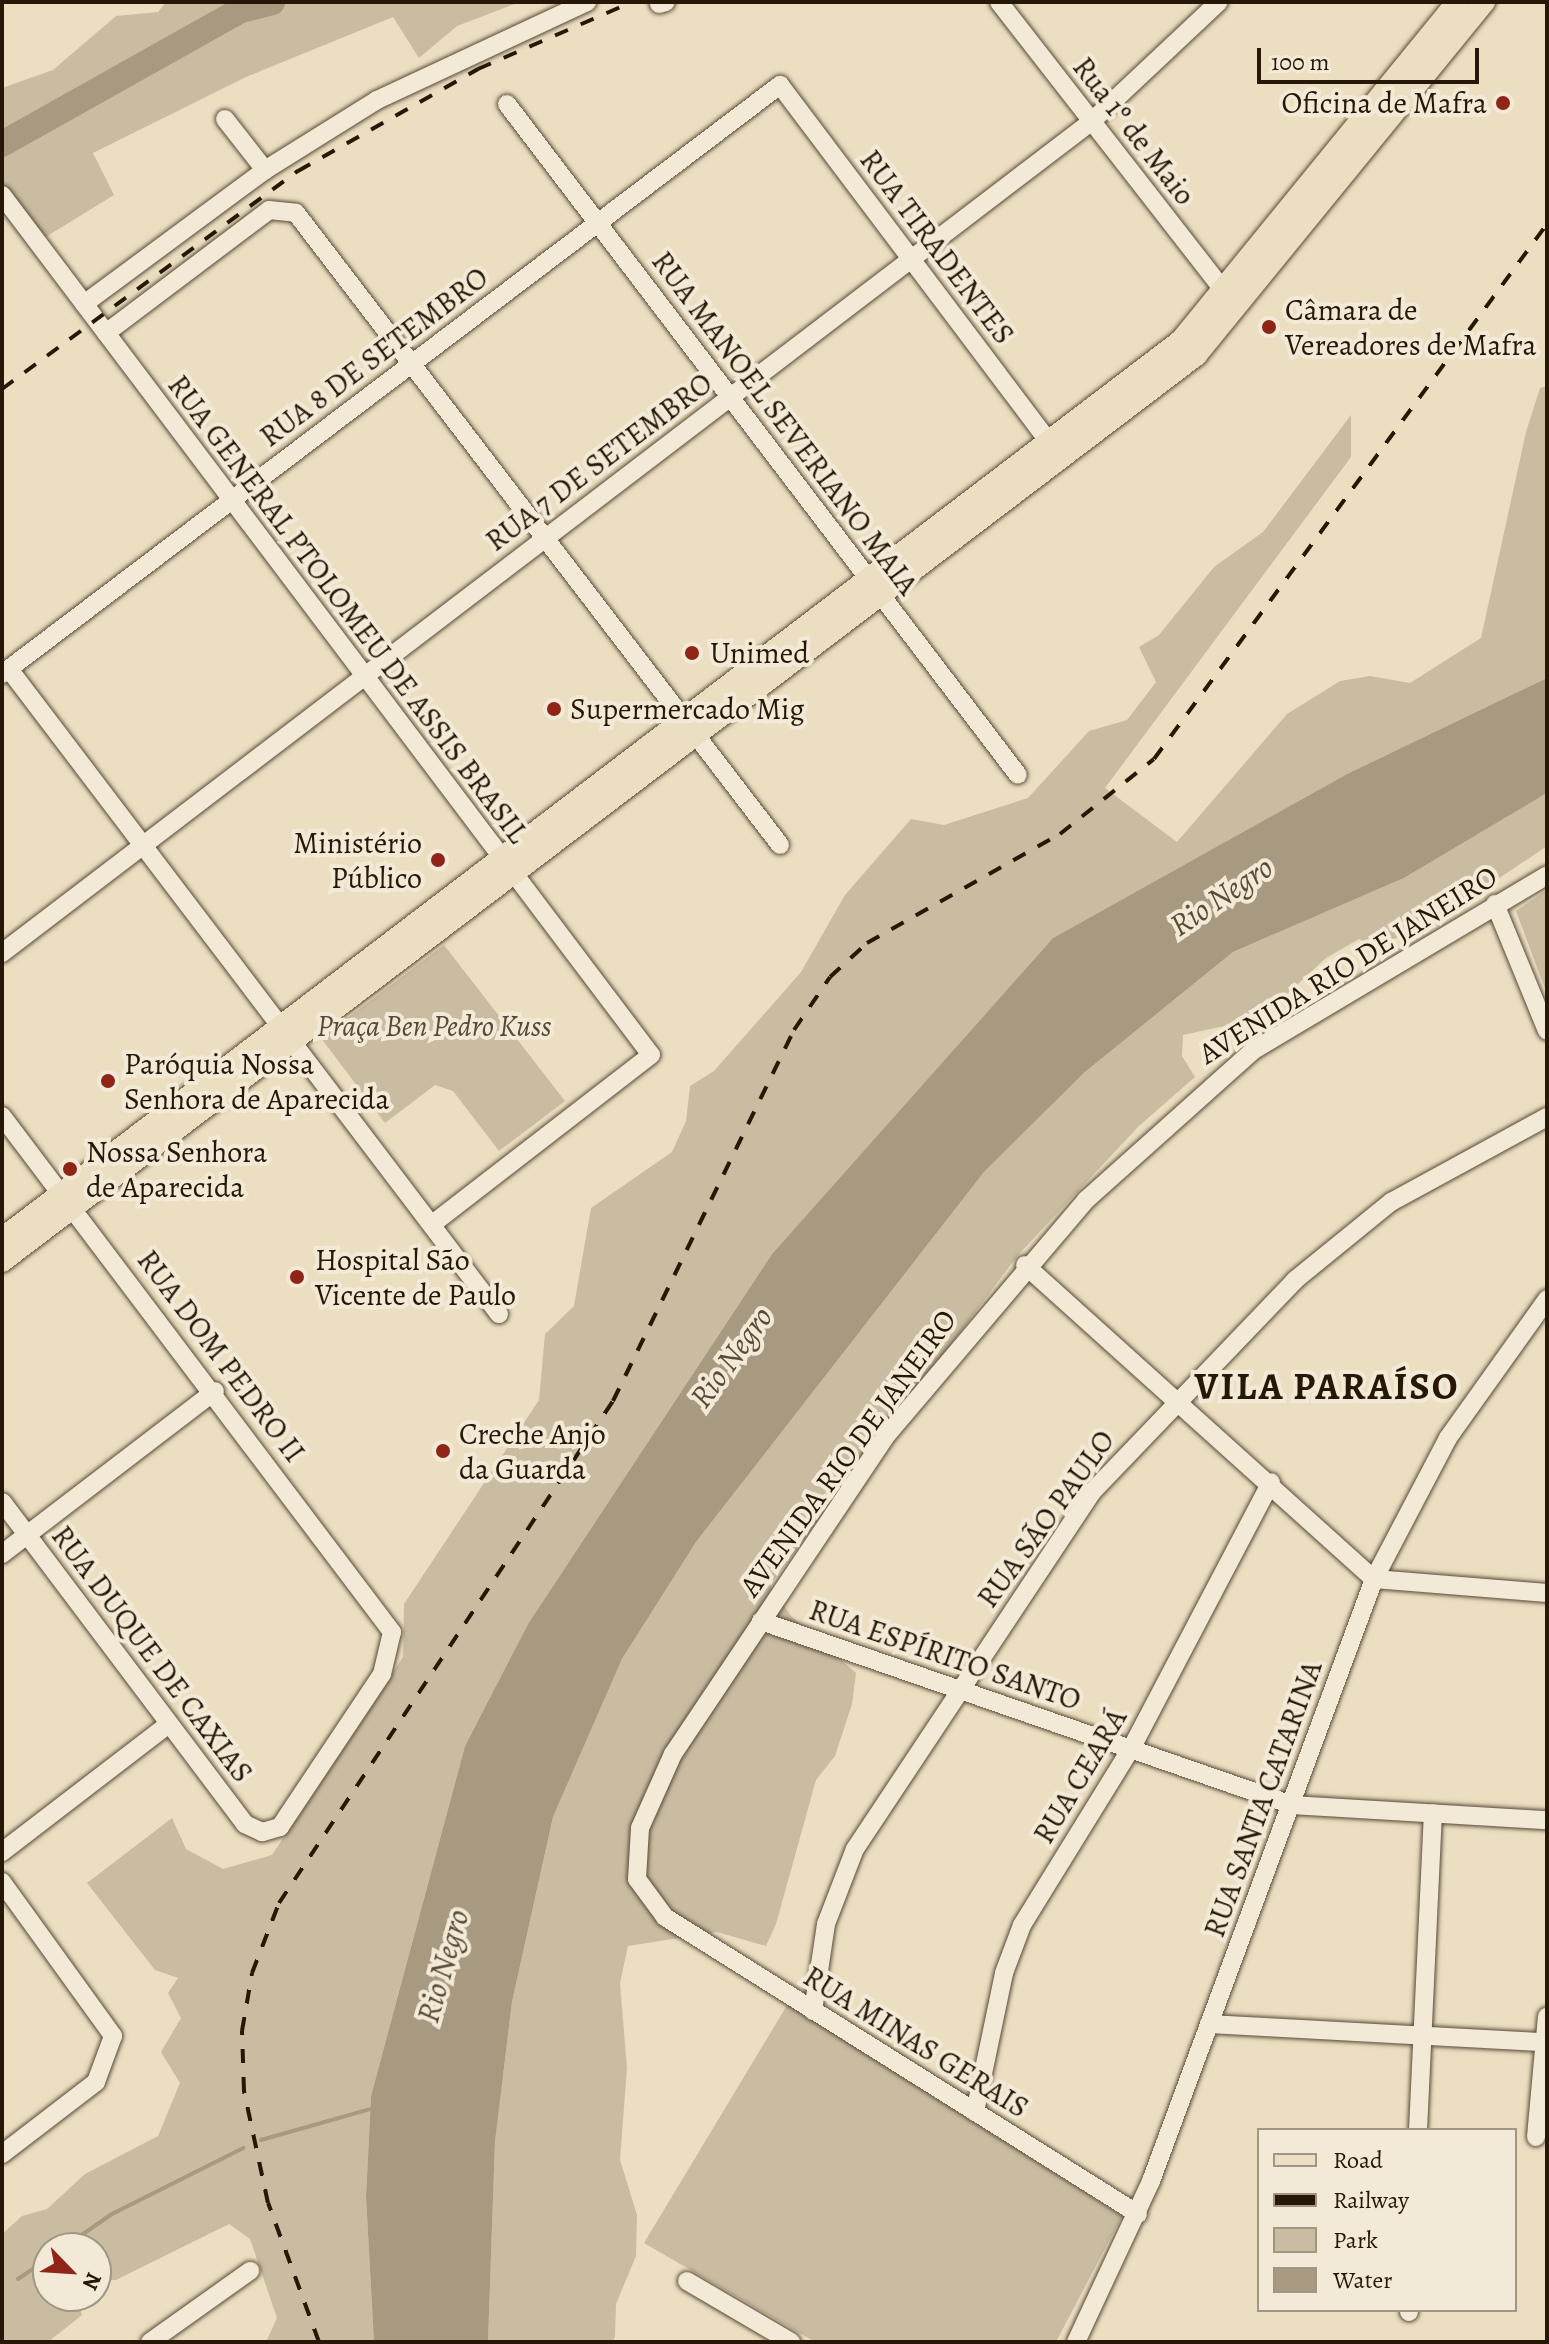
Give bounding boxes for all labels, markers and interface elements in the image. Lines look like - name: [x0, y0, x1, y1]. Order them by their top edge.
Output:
- scale bar: [1261, 32, 1483, 82]
- text: 100 m: [1271, 46, 1330, 78]
- street label: Rua 1º de Maio: [1065, 50, 1203, 212]
- place label: Oficina de Mafra: [1281, 85, 1487, 121]
- marker: Oficina de Mafra: [1494, 94, 1512, 112]
- street label: RUA TIRADENTES: [852, 143, 1022, 351]
- street label: RUA MANOEL SEVERIANO MAIA: [644, 244, 926, 602]
- street label: RUA 8 DE SETEMBRO: [253, 259, 495, 455]
- place label: Câmara de Vereadores de Mafra: [1285, 292, 1536, 362]
- marker: Câmara de Vereadores de Mafra: [1260, 318, 1278, 336]
- street label: RUA 7 DE SETEMBRO: [479, 365, 719, 559]
- street label: RUA GENERAL PTOLOMEU DE ASSIS BRASIL: [160, 368, 536, 850]
- place label: Unimed: [710, 635, 809, 671]
- marker: Unimed: [681, 642, 703, 664]
- place label: Supermercado Mig: [570, 691, 804, 727]
- marker: Supermercado Mig: [545, 700, 563, 718]
- place label: Ministério Público: [293, 825, 422, 896]
- water label: Rio Negro: [1162, 848, 1280, 944]
- marker: Ministério Público: [429, 851, 447, 869]
- street label: AVENIDA RIO DE JANEIRO: [1192, 858, 1504, 1072]
- park label: Praça Ben Pedro Kuss: [317, 1008, 551, 1044]
- place label: Paróquia Nossa Senhora de Aparecida: [124, 1046, 389, 1116]
- marker: Paróquia Nossa Senhora de Aparecida: [99, 1072, 117, 1090]
- place label: Nossa Senhora de Aparecida: [86, 1134, 267, 1204]
- marker: Nossa Senhora de Aparecida: [61, 1160, 79, 1178]
- place label: Hospital São Vicente de Paulo: [315, 1242, 516, 1312]
- street label: RUA DOM PEDRO II: [130, 1243, 312, 1469]
- marker: Hospital São Vicente de Paulo: [286, 1266, 308, 1288]
- water label: Rio Negro: [681, 1299, 781, 1415]
- street label: AVENIDA RIO DE JANEIRO: [732, 1303, 964, 1603]
- district label: VILA PARAÍSO: [1195, 1364, 1459, 1410]
- place label: Creche Anjo da Guarda: [459, 1416, 606, 1486]
- street label: RUA SÃO PAULO: [970, 1423, 1122, 1615]
- marker: Creche Anjo da Guarda: [434, 1442, 452, 1460]
- street label: RUA DUQUE DE CAXIAS: [44, 1519, 260, 1789]
- street label: RUA ESPÍRITO SANTO: [805, 1592, 1085, 1718]
- street label: RUA SANTA CATARINA: [1196, 1656, 1330, 1942]
- street label: RUA CEARÁ: [1026, 1702, 1134, 1850]
- water label: Rio Negro: [409, 1905, 477, 2027]
- street label: RUA MINAS GERAIS: [797, 1958, 1035, 2126]
- legend: [1257, 2128, 1517, 2312]
- text: Road: [1333, 2144, 1383, 2176]
- text: Railway: [1333, 2184, 1409, 2216]
- text: Park: [1333, 2224, 1378, 2256]
- north arrow: [32, 2232, 112, 2312]
- text: Water: [1333, 2264, 1393, 2296]
- text: N: [75, 2268, 109, 2295]

